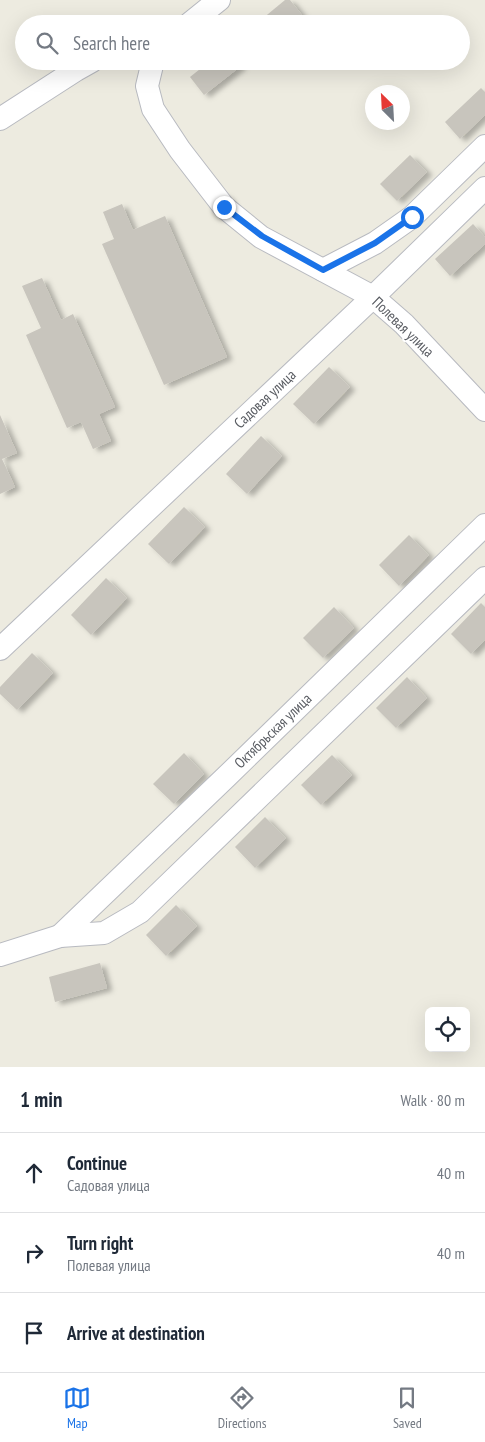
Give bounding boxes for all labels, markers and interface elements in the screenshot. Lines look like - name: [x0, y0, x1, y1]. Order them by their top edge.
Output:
- search box: [15, 15, 470, 70]
- icon: search: [33, 29, 61, 57]
- text: Search here: [73, 31, 150, 55]
- north arrow: [365, 85, 410, 130]
- route end: [213, 196, 236, 219]
- route start: [401, 206, 424, 229]
- street label: Полевая улица: [369, 293, 438, 361]
- street label: Садовая улица: [230, 365, 300, 432]
- street label: Октябрьская улица: [230, 689, 315, 772]
- map controls: [425, 1007, 470, 1052]
- button: locate: [425, 1007, 470, 1052]
- text: 1 min: [20, 1086, 62, 1113]
- text: Walk · 80 m: [400, 1090, 465, 1110]
- text: Continue: [67, 1151, 127, 1175]
- icon: ahead: [20, 1159, 48, 1187]
- text: 40 m: [437, 1163, 465, 1183]
- text: Садовая улица: [67, 1175, 150, 1195]
- text: Turn right: [67, 1231, 133, 1255]
- icon: right: [20, 1239, 48, 1267]
- text: 40 m: [437, 1243, 465, 1263]
- text: Полевая улица: [67, 1255, 151, 1275]
- icon: arrive: [20, 1319, 48, 1347]
- text: Arrive at destination: [67, 1321, 205, 1345]
- tab: Map: [63, 1384, 91, 1432]
- tab: Directions: [218, 1384, 266, 1432]
- tab: Saved: [393, 1384, 422, 1432]

